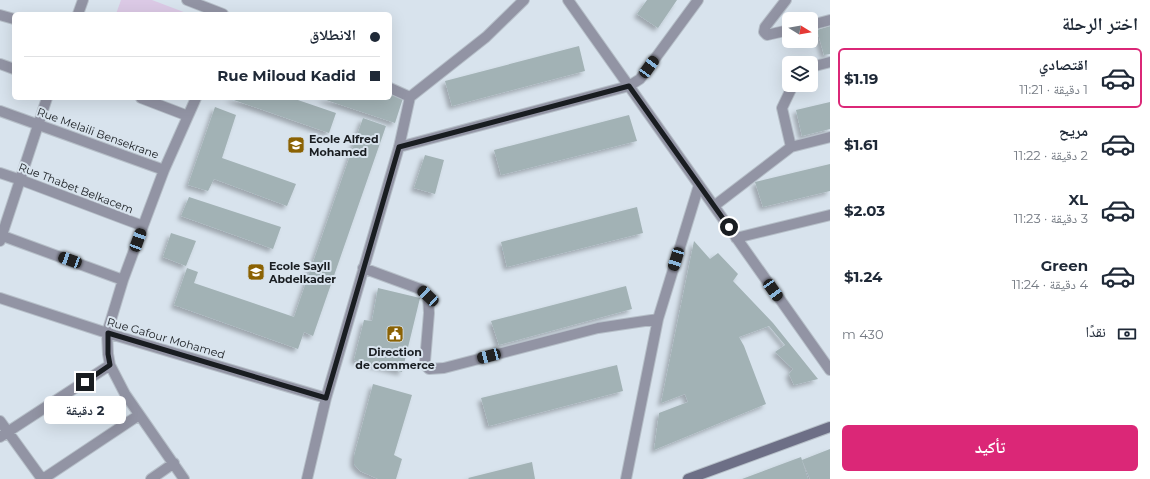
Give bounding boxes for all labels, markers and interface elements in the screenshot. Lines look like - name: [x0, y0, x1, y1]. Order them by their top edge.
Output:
- north arrow: [782, 12, 818, 48]
- map controls: [782, 12, 818, 92]
- text: اختر الرحلة: [1062, 13, 1138, 35]
- text: الانطلاق: [310, 25, 356, 44]
- car: [637, 54, 661, 80]
- text: اقتصادي: [1039, 55, 1088, 74]
- button: layers: [782, 56, 818, 92]
- icon: car: [1100, 60, 1136, 96]
- text: Rue Miloud Kadid: [217, 66, 356, 85]
- text: $1.19: [844, 69, 878, 88]
- text: 1 دقيقة · 11:21: [1019, 81, 1088, 97]
- street label: Rue Melaili Bensekrane: [35, 104, 161, 162]
- text: مريح: [1059, 121, 1088, 140]
- icon: car: [1100, 126, 1136, 162]
- place label: Ecole Alfred Mohamed: [309, 132, 379, 159]
- school or university icon: Ecole Alfred Mohamed: [286, 135, 306, 155]
- text: $1.61: [844, 135, 878, 154]
- text: 2 دقيقة · 11:22: [1014, 147, 1088, 163]
- street label: Rue Thabet Belkacem: [17, 160, 135, 216]
- text: XL: [1069, 190, 1088, 209]
- icon: car: [1100, 192, 1136, 228]
- text: $2.03: [844, 201, 885, 220]
- text: 3 دقيقة · 11:23: [1014, 210, 1088, 226]
- route start: [720, 218, 738, 236]
- car: [128, 227, 148, 253]
- car: [667, 246, 685, 272]
- car: [57, 250, 83, 270]
- text: Green: [1041, 256, 1088, 275]
- icon: car: [1100, 258, 1136, 294]
- place label: Ecole Sayll Abdelkader: [268, 259, 336, 286]
- school or university icon: Ecole Sayll Abdelkader: [246, 262, 266, 282]
- text: $1.24: [844, 267, 882, 286]
- text: 4 دقيقة · 11:24: [1012, 276, 1088, 292]
- car: [761, 277, 785, 303]
- car: [415, 283, 441, 309]
- street label: Rue Gafour Mohamed: [105, 314, 227, 362]
- text: نقدًا: [1085, 322, 1106, 341]
- icon: cash: [1116, 323, 1138, 345]
- public building icon: Direction de commerce: [385, 324, 405, 344]
- text: 430 m: [842, 326, 884, 342]
- place label: Direction de commerce: [355, 345, 435, 372]
- car: [476, 347, 502, 365]
- route end: [76, 373, 94, 391]
- callout: 2 دقيقة: [44, 396, 126, 424]
- text: 2 دقيقة: [66, 402, 104, 418]
- button: تأكيد: [842, 425, 1138, 471]

